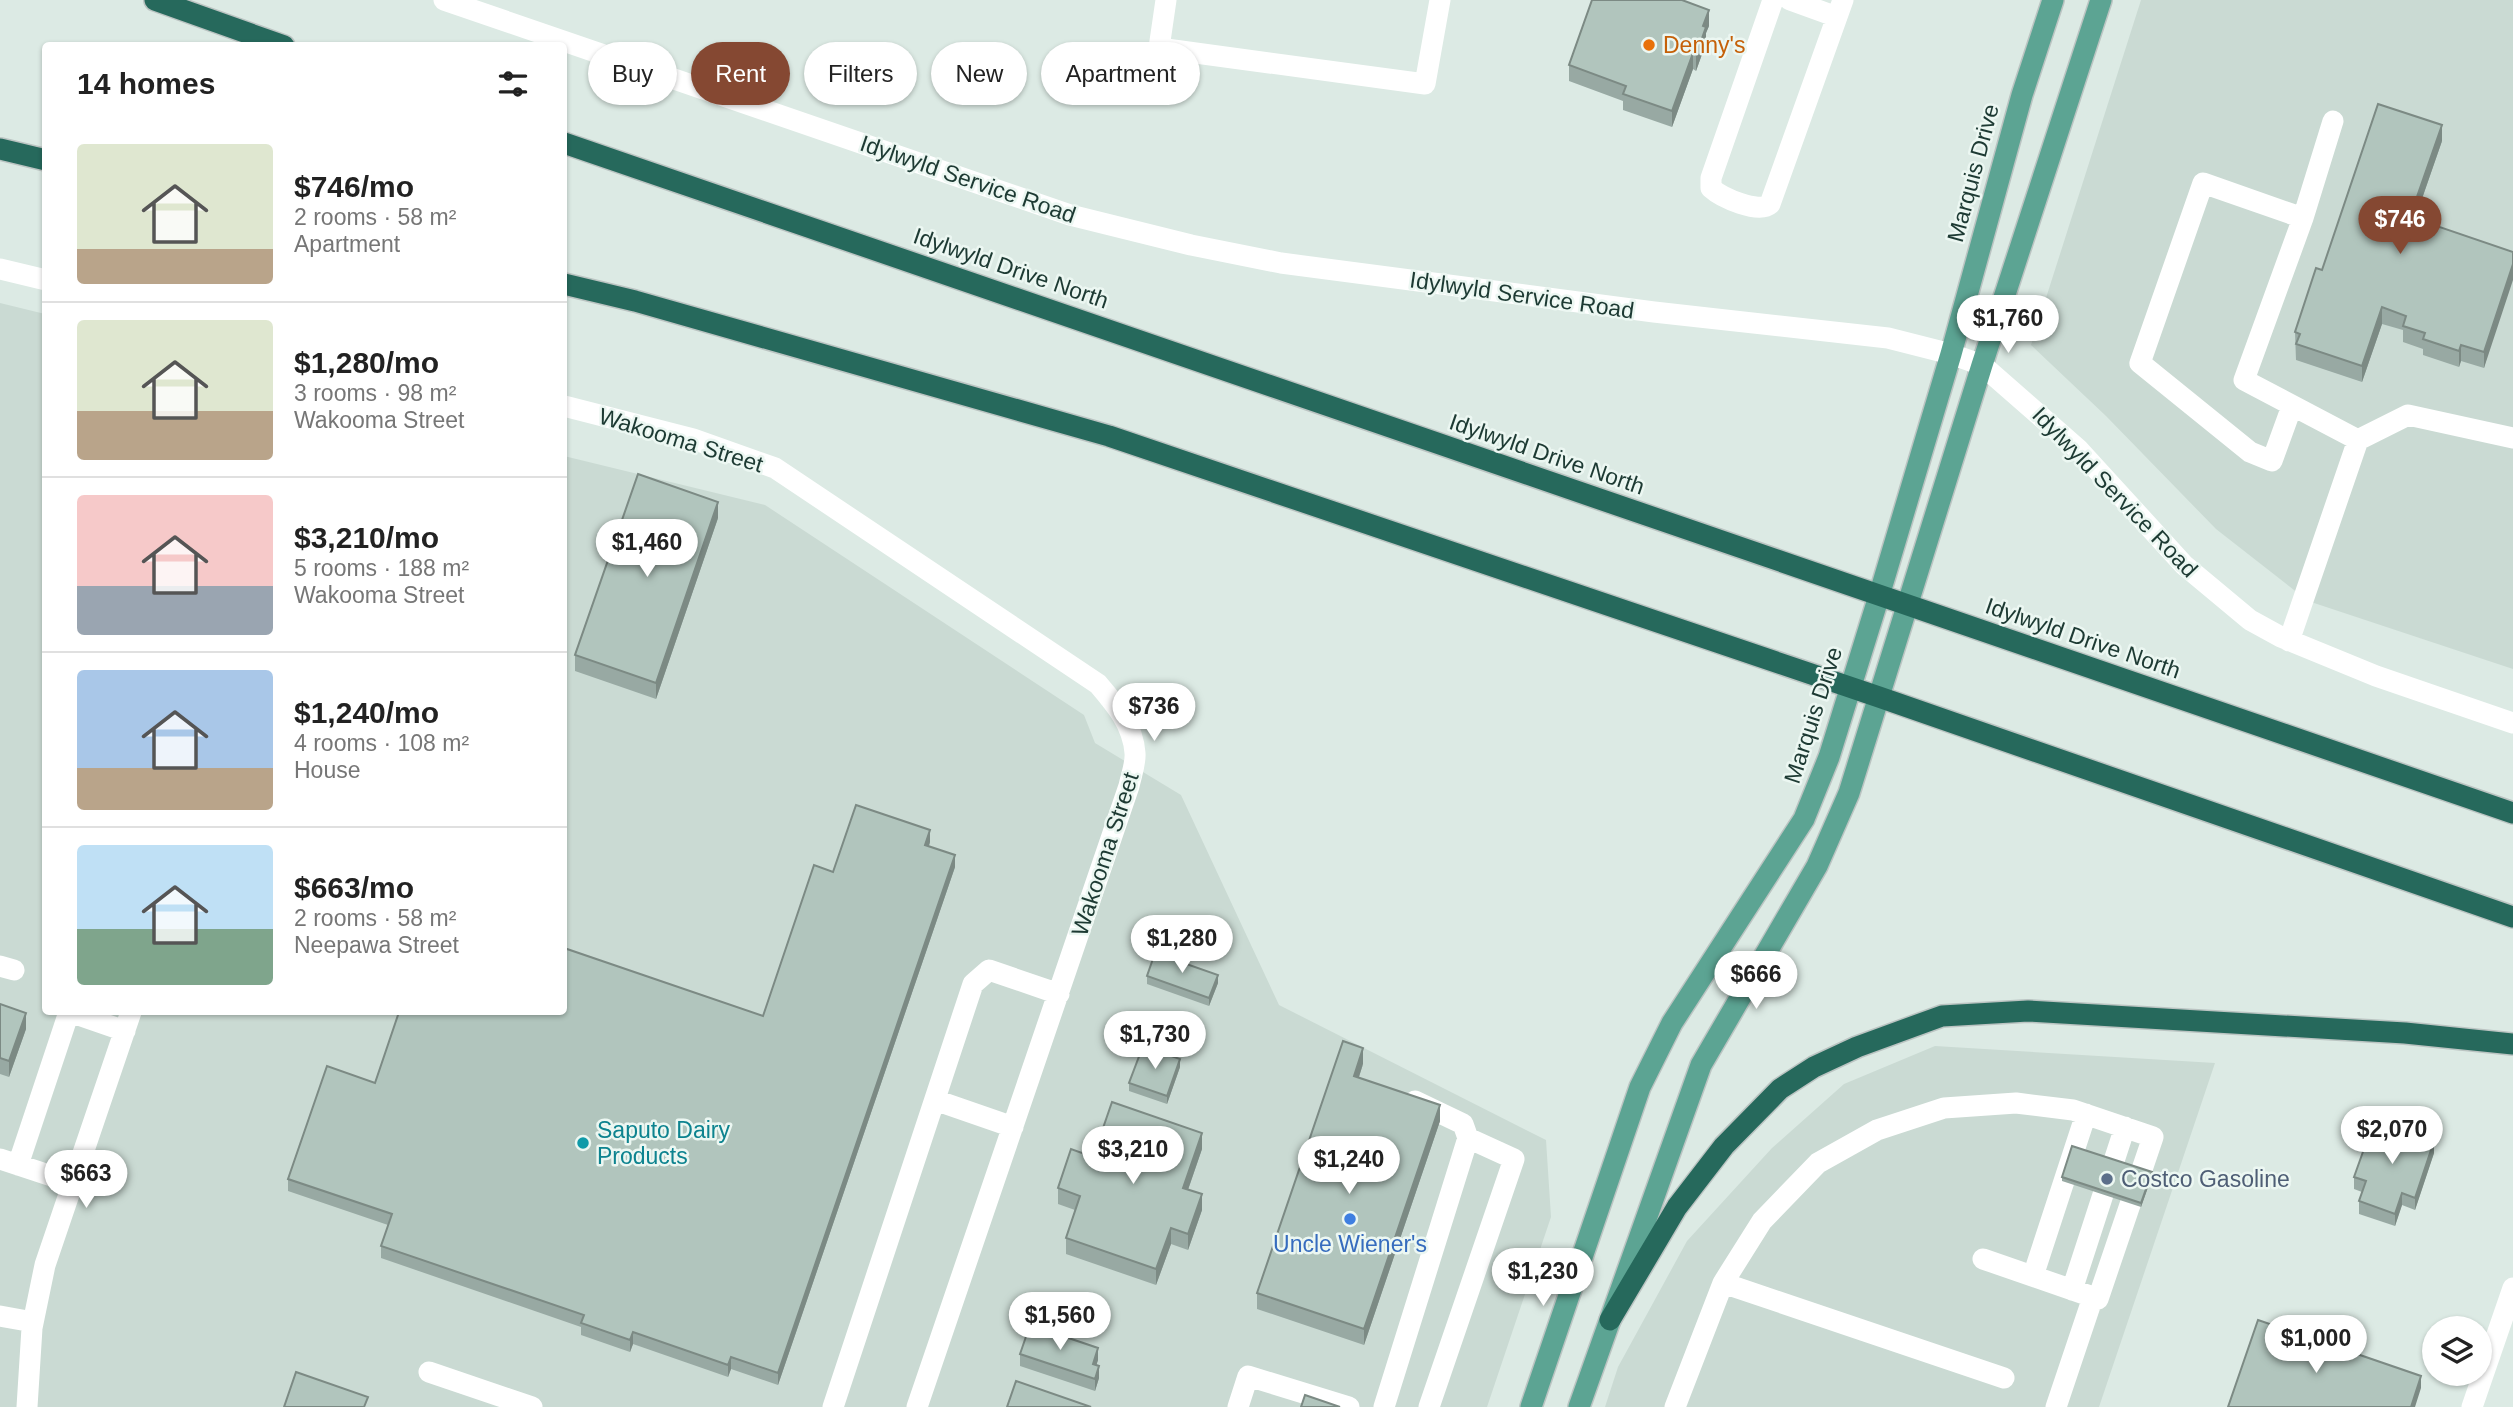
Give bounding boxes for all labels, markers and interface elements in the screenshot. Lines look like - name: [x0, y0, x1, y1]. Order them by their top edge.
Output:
- place label: Denny's: [1663, 32, 1745, 58]
- marker: Denny's: [1641, 37, 1657, 53]
- chip: Buy: [588, 42, 677, 105]
- chip: Rent: [691, 42, 790, 105]
- chip: Filters: [804, 42, 917, 105]
- chip: New: [931, 42, 1027, 105]
- chip: Apartment: [1041, 42, 1200, 105]
- icon: filters: [494, 65, 532, 103]
- text: 14 homes: [77, 67, 215, 100]
- street label: Marquis Drive: [1942, 101, 2004, 245]
- street label: Idylwyld Service Road: [857, 130, 1079, 228]
- text: $746/mo: [294, 170, 414, 203]
- icon: home: [133, 172, 217, 256]
- pin: $746: [2359, 196, 2441, 256]
- text: 2 rooms · 58 m²: [294, 204, 456, 230]
- text: $746: [2374, 206, 2426, 232]
- street label: Idylwyld Drive North: [910, 222, 1112, 314]
- text: Apartment: [294, 231, 400, 257]
- street label: Idylwyld Service Road: [1408, 266, 1636, 324]
- pin: $1,760: [1951, 296, 2065, 355]
- text: $1,760: [1973, 305, 2043, 331]
- text: $1,280/mo: [294, 346, 439, 379]
- icon: home: [133, 348, 217, 432]
- text: 3 rooms · 98 m²: [294, 380, 456, 406]
- street label: Idylwyld Service Road: [2027, 402, 2203, 582]
- street label: Wakooma Street: [596, 403, 767, 478]
- text: Wakooma Street: [294, 407, 464, 433]
- street label: Idylwyld Drive North: [1446, 408, 1648, 500]
- pin: $1,460: [590, 520, 704, 579]
- text: $3,210/mo: [294, 521, 439, 554]
- icon: home: [133, 523, 217, 607]
- text: $1,460: [612, 529, 682, 555]
- text: 5 rooms · 188 m²: [294, 555, 469, 581]
- text: Wakooma Street: [294, 582, 464, 608]
- street label: Idylwyld Drive North: [1982, 592, 2184, 684]
- street label: Marquis Drive: [1779, 644, 1847, 786]
- pin: $736: [1113, 684, 1195, 743]
- text: $736: [1128, 693, 1180, 719]
- text: $1,240/mo: [294, 696, 439, 729]
- icon: home: [133, 698, 217, 782]
- text: 4 rooms · 108 m²: [294, 730, 469, 756]
- text: House: [294, 757, 360, 783]
- street label: Wakooma Street: [1066, 768, 1144, 939]
- text: $663/mo: [294, 871, 414, 904]
- icon: home: [133, 873, 217, 957]
- text: 2 rooms · 58 m²: [294, 905, 456, 931]
- pin: $1,280: [1125, 916, 1239, 975]
- text: $1,280: [1147, 925, 1217, 951]
- text: Neepawa Street: [294, 932, 459, 958]
- pin: $666: [1715, 951, 1797, 1011]
- text: $666: [1730, 961, 1782, 987]
- pin: $1,730: [1098, 1012, 1212, 1071]
- text: $1,730: [1120, 1021, 1190, 1047]
- pin: $2,070: [2335, 1106, 2449, 1166]
- text: $2,070: [2357, 1116, 2427, 1142]
- place label: Saputo Dairy Products: [597, 1117, 730, 1169]
- pin: $3,210: [1076, 1126, 1190, 1186]
- marker: Saputo Dairy Products: [575, 1135, 591, 1151]
- text: $3,210: [1098, 1136, 1168, 1162]
- pin: $1,240: [1292, 1136, 1406, 1196]
- text: $1,240: [1314, 1146, 1384, 1172]
- pin: $663: [45, 1150, 127, 1210]
- text: $663: [60, 1160, 112, 1186]
- place label: Costco Gasoline: [2121, 1166, 2290, 1192]
- marker: Costco Gasoline: [2099, 1171, 2115, 1187]
- marker: Uncle Wiener's: [1342, 1211, 1358, 1227]
- place label: Uncle Wiener's: [1273, 1231, 1427, 1257]
- pin: $1,230: [1486, 1248, 1600, 1308]
- text: $1,230: [1508, 1258, 1578, 1284]
- pin: $1,560: [1003, 1292, 1117, 1352]
- text: $1,560: [1025, 1302, 1095, 1328]
- pin: $1,000: [2259, 1316, 2373, 1375]
- map controls: [2422, 1316, 2492, 1386]
- button: layers: [2422, 1316, 2492, 1386]
- text: $1,000: [2281, 1325, 2351, 1351]

